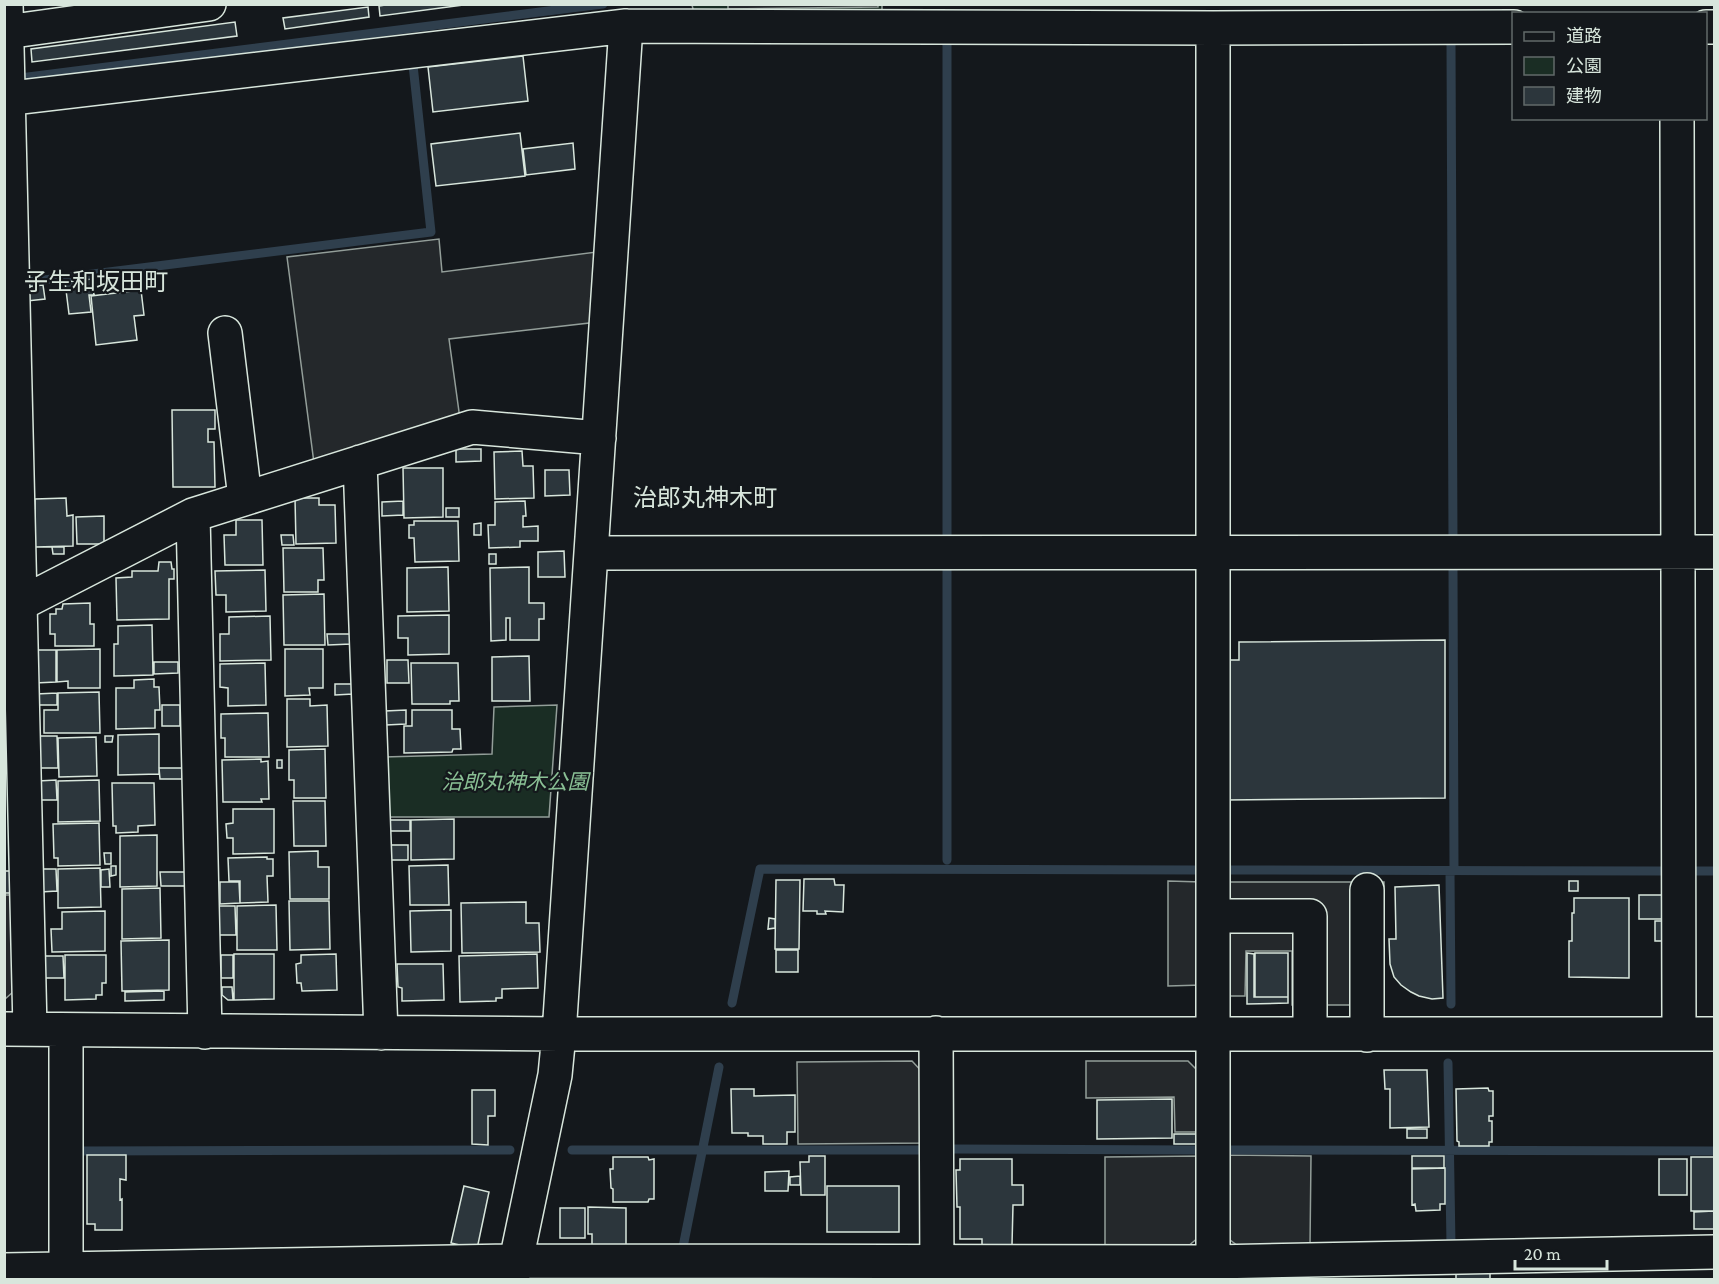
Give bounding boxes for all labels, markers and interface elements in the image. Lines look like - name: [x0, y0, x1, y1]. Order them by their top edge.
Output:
- legend: [1512, 12, 1707, 120]
- text: 道路: [1566, 26, 1602, 46]
- text: 公園: [1566, 56, 1602, 76]
- text: 建物: [1566, 86, 1602, 106]
- district label: 子生和坂田町: [24, 268, 168, 295]
- district label: 治郎丸神木町: [633, 484, 777, 511]
- park label: 治郎丸神木公園: [442, 770, 591, 794]
- scale bar: [1515, 1233, 1606, 1271]
- text: 20 m: [1524, 1244, 1561, 1264]

